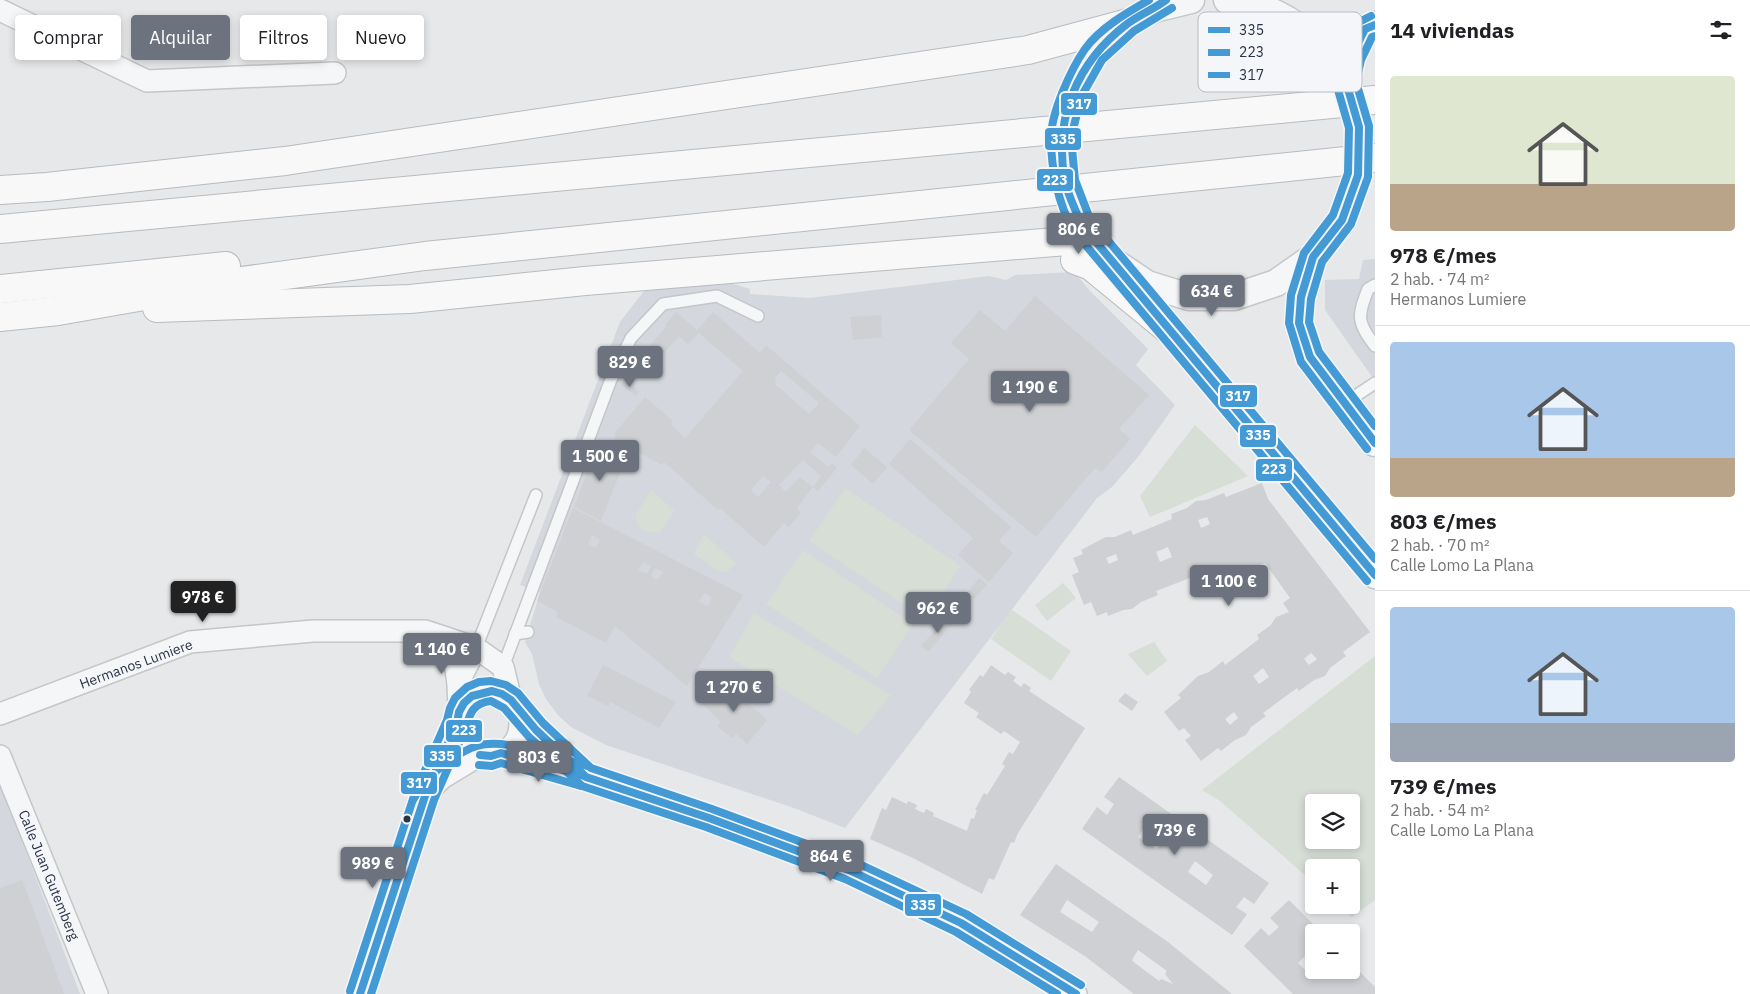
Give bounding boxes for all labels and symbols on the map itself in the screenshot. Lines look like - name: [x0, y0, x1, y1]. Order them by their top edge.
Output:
- legend: [1198, 12, 1362, 92]
- text: 335: [1239, 21, 1264, 39]
- text: 223: [1239, 43, 1264, 61]
- text: 317: [1239, 66, 1264, 84]
- line badge: 317: [1060, 92, 1098, 116]
- text: 317: [1066, 95, 1092, 113]
- line badge: 335: [1044, 127, 1082, 151]
- text: 335: [1050, 130, 1076, 148]
- line badge: 223: [1036, 168, 1074, 192]
- text: 223: [1042, 171, 1068, 189]
- pin: 806 €: [1044, 212, 1114, 255]
- pin: 634 €: [1177, 274, 1247, 317]
- pin: 829 €: [595, 346, 665, 388]
- pin: 1 190 €: [984, 370, 1076, 413]
- line badge: 317: [1219, 384, 1258, 408]
- text: 317: [1225, 387, 1251, 405]
- line badge: 335: [1239, 424, 1277, 448]
- text: 335: [1245, 426, 1271, 444]
- pin: 1 500 €: [554, 440, 646, 482]
- line badge: 223: [1255, 458, 1293, 482]
- text: 223: [1261, 460, 1287, 478]
- pin: 1 100 €: [1183, 564, 1275, 607]
- pin: 978 €: [168, 580, 238, 623]
- pin: 962 €: [903, 592, 973, 634]
- pin: 1 140 €: [396, 632, 488, 675]
- street label: Hermanos Lumiere: [77, 635, 195, 693]
- pin: 1 270 €: [688, 670, 780, 713]
- line badge: 223: [445, 719, 483, 743]
- text: 223: [451, 721, 477, 739]
- pin: 803 €: [504, 740, 574, 783]
- line badge: 335: [423, 744, 462, 768]
- text: 335: [429, 747, 455, 765]
- line badge: 317: [400, 771, 438, 795]
- text: 317: [406, 774, 432, 792]
- street label: Calle Juan Gutemberg: [15, 807, 84, 943]
- unlabelled marker: [402, 814, 412, 824]
- pin: 739 €: [1140, 814, 1210, 856]
- pin: 864 €: [796, 840, 866, 882]
- pin: 989 €: [338, 846, 408, 889]
- line badge: 335: [904, 893, 942, 917]
- text: 335: [910, 896, 936, 914]

